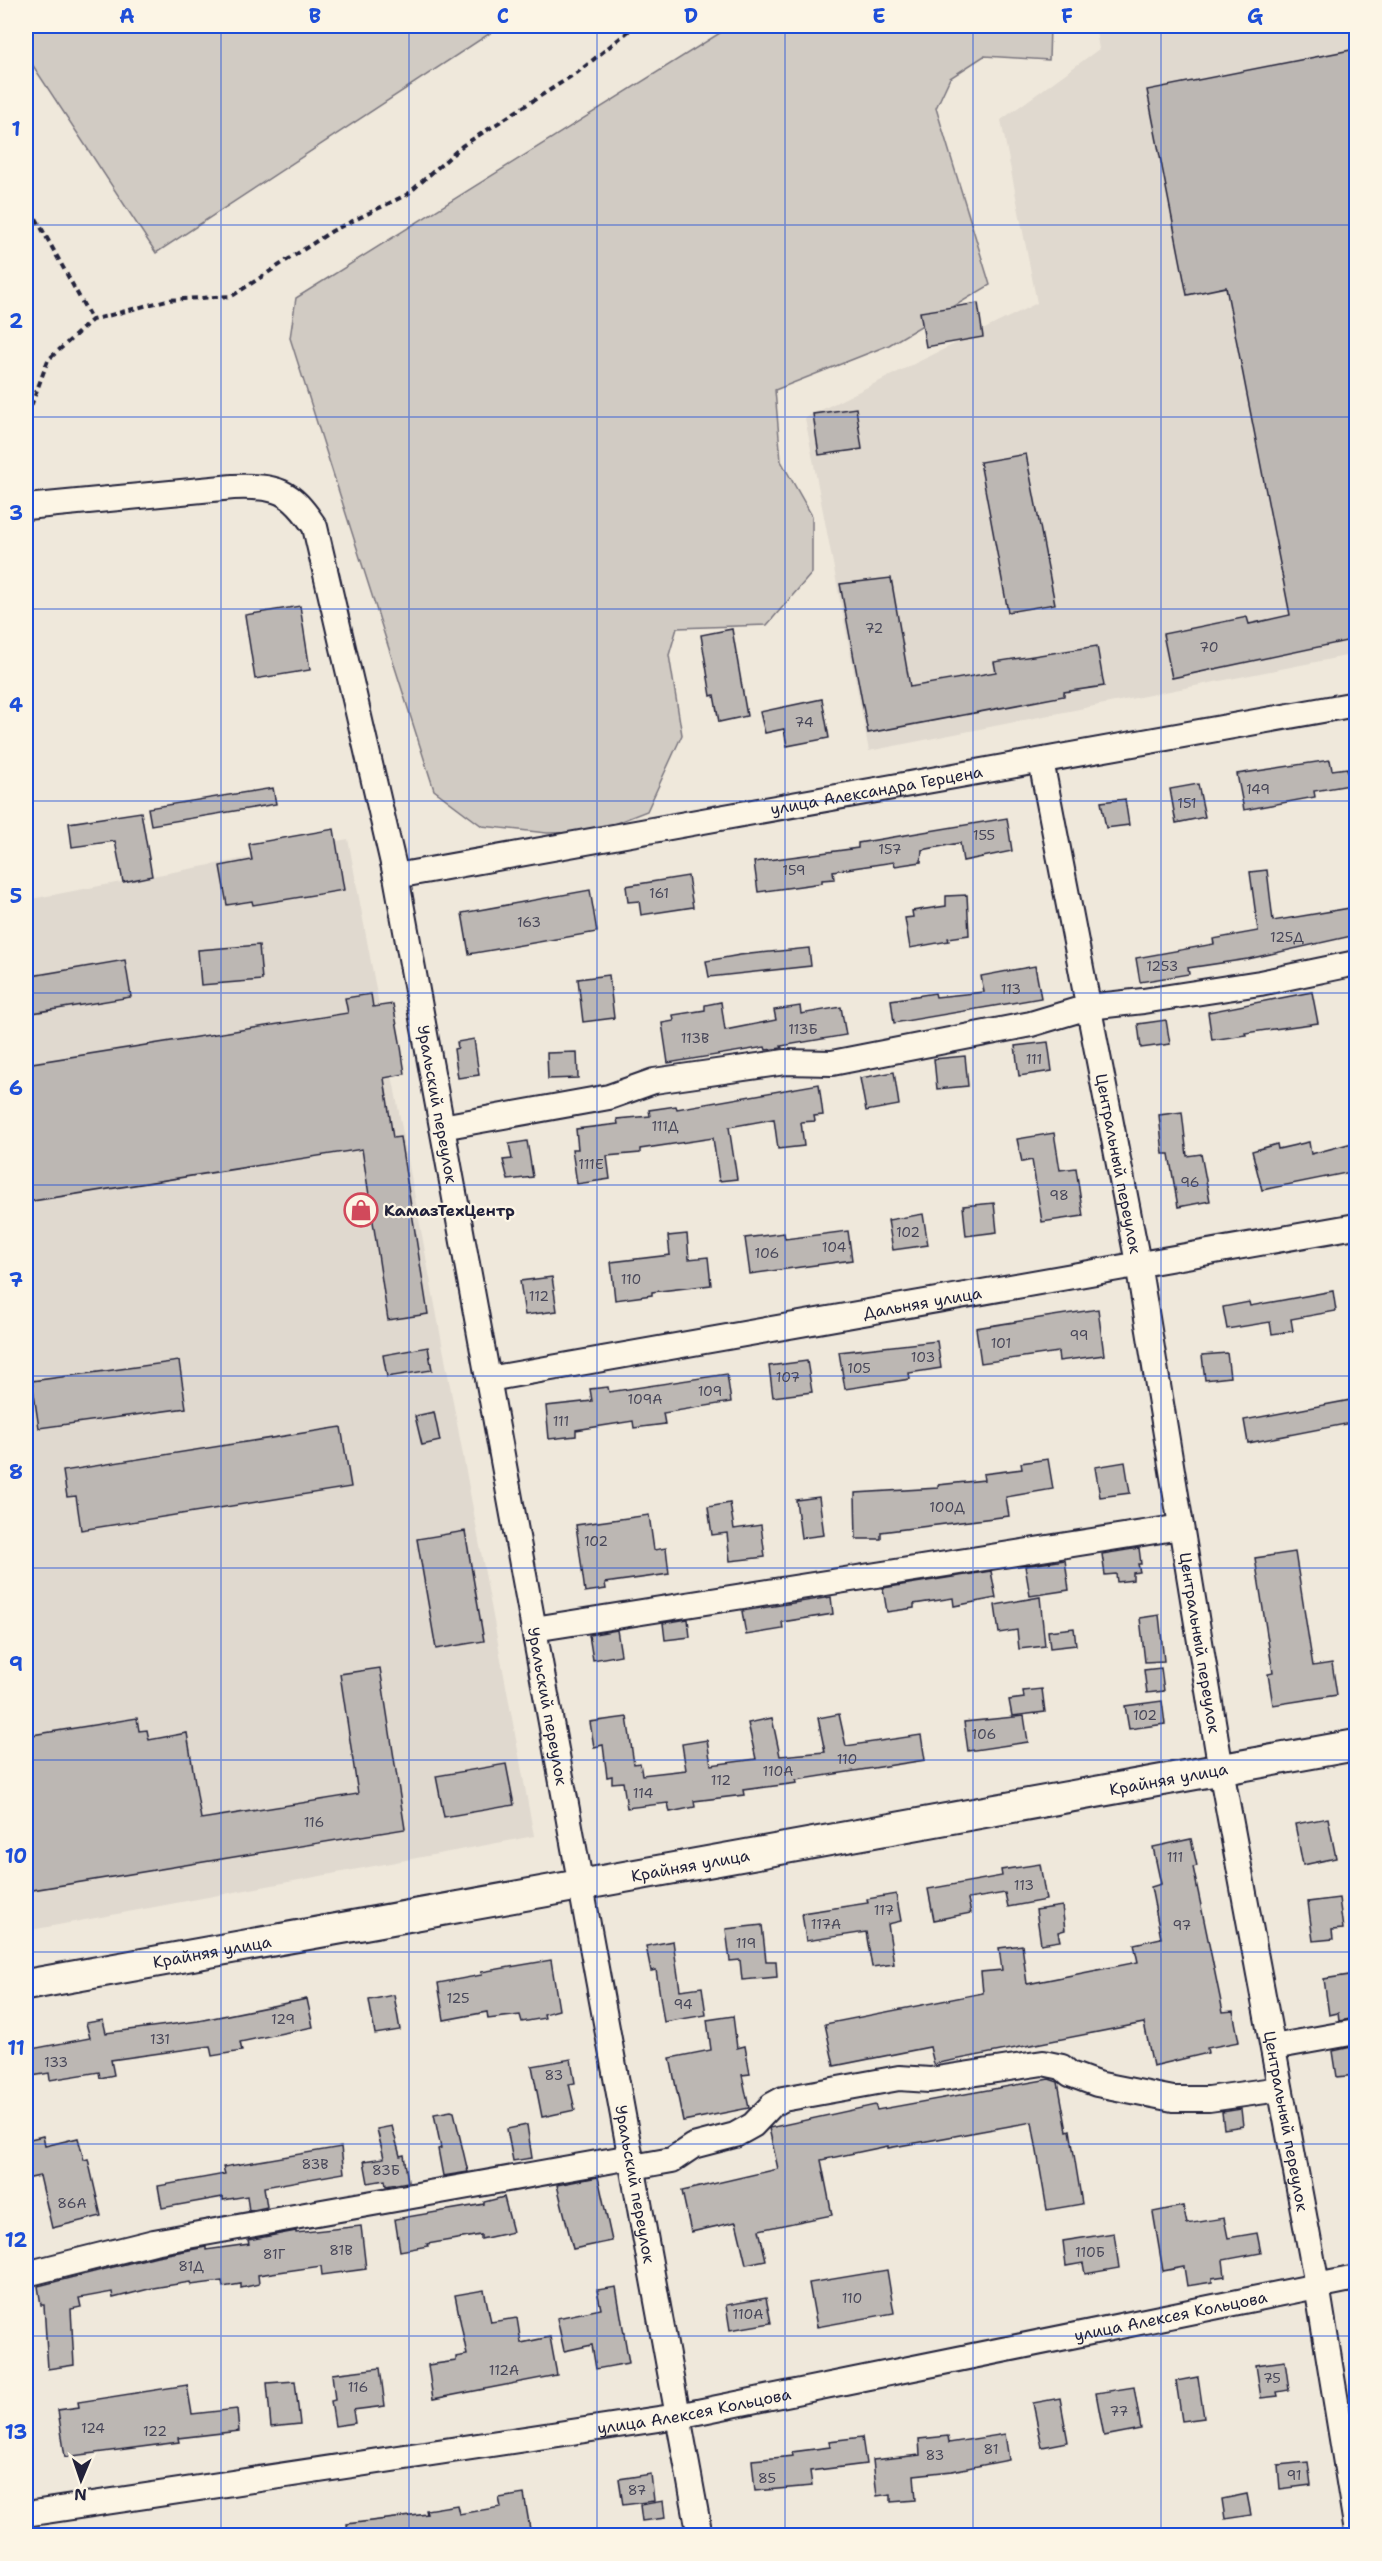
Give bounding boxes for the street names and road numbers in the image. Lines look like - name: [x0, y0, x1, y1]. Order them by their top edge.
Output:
- street label: улица Александра Герцена: [769, 761, 984, 819]
- street label: Уральский переулок: [413, 1023, 463, 1185]
- street label: Центральный переулок: [1091, 1072, 1147, 1256]
- street label: Дальняя улица: [862, 1282, 983, 1323]
- street label: Центральный переулок: [1175, 1551, 1225, 1735]
- street label: Уральский переулок: [523, 1625, 573, 1787]
- street label: Крайняя улица: [1108, 1758, 1229, 1800]
- street label: Крайняя улица: [629, 1844, 751, 1886]
- street label: Крайняя улица: [151, 1930, 273, 1972]
- street label: Центральный переулок: [1259, 2029, 1314, 2213]
- street label: Уральский переулок: [611, 2103, 660, 2265]
- street label: улица Алексея Кольцова: [1072, 2286, 1269, 2346]
- street label: улица Алексея Кольцова: [596, 2383, 793, 2439]

